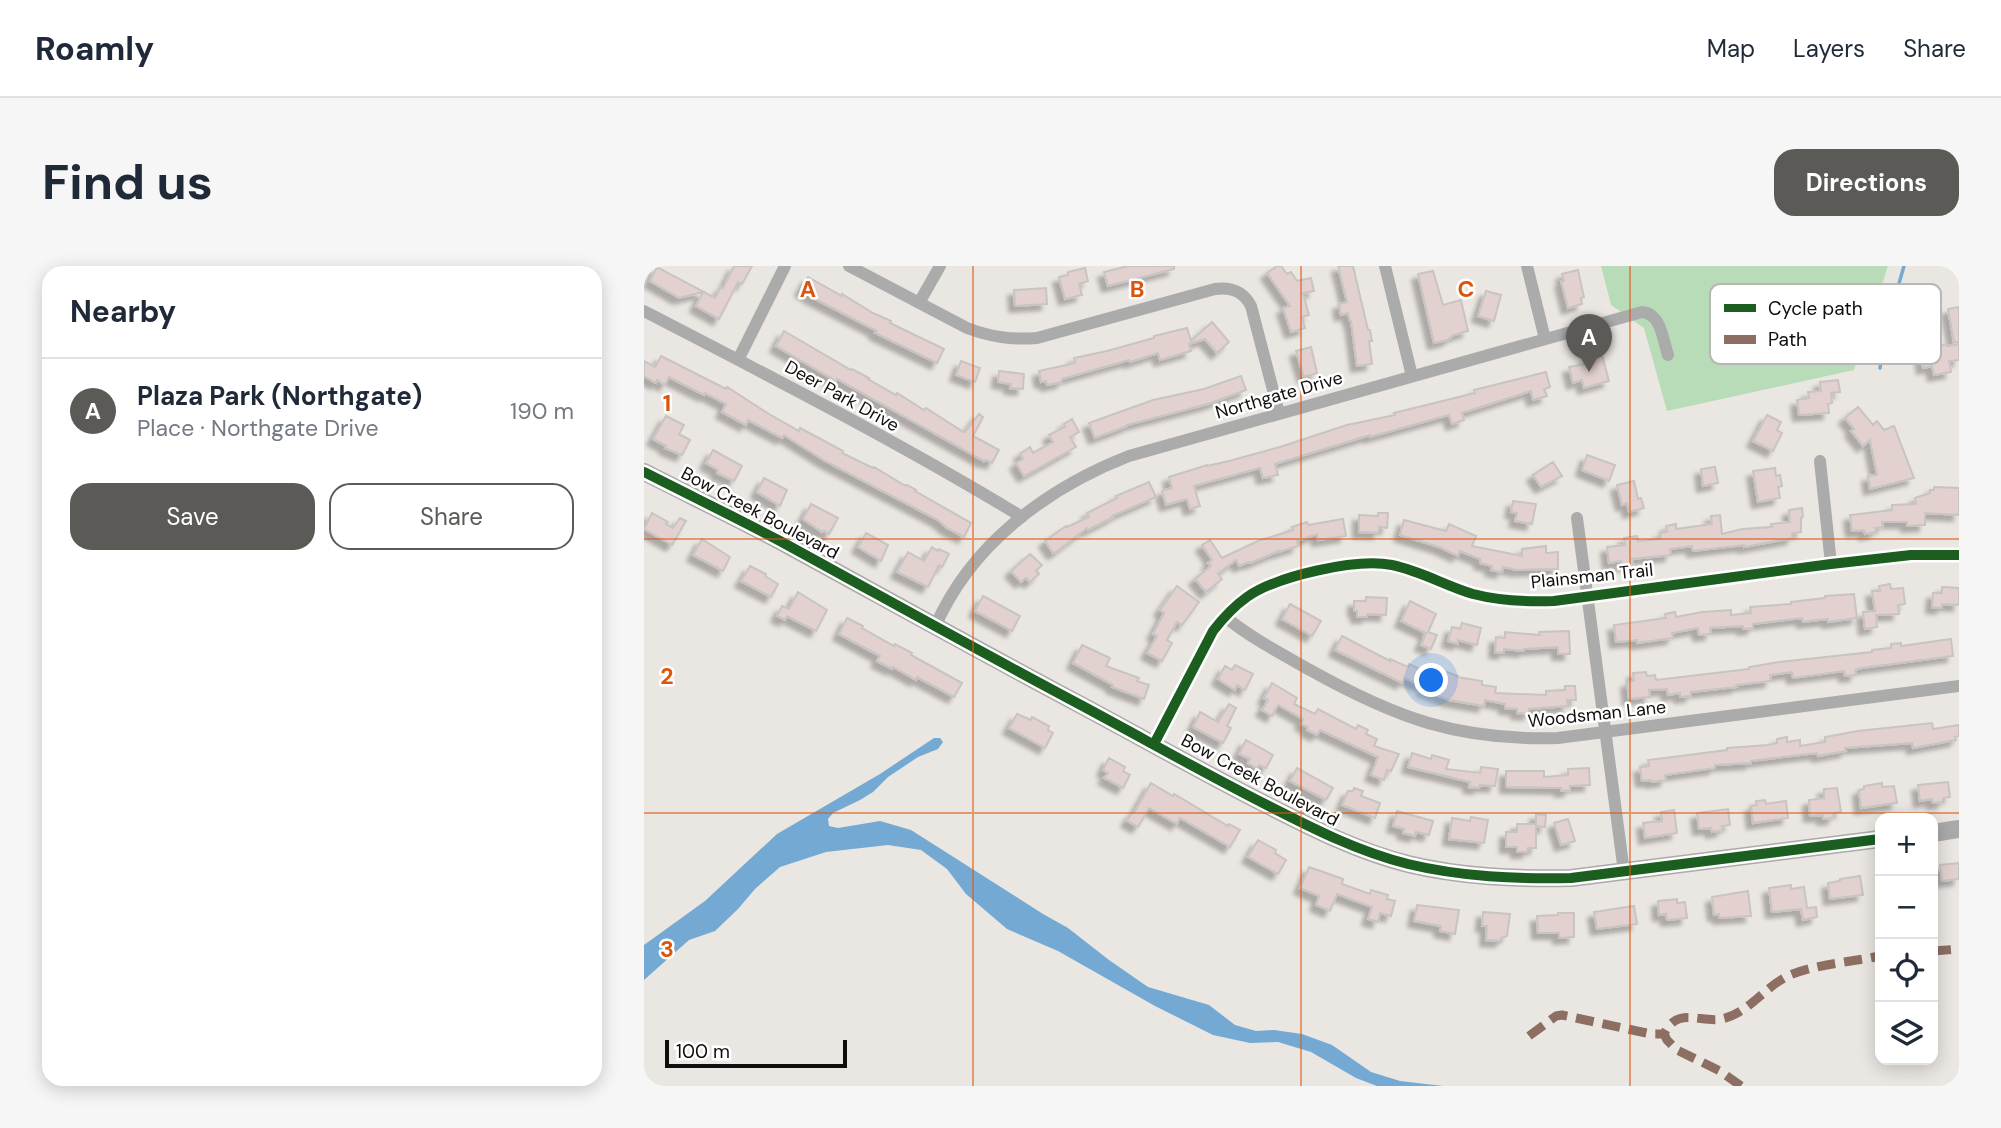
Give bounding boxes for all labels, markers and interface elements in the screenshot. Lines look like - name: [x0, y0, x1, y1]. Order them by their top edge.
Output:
- text: Roamly: [35, 27, 154, 70]
- text: Map: [1707, 33, 1755, 64]
- text: Layers: [1793, 33, 1865, 64]
- text: Share: [1903, 33, 1966, 64]
- button: Directions: [1774, 149, 1959, 216]
- text: Find us: [42, 150, 213, 214]
- text: A: [800, 274, 816, 304]
- text: B: [1130, 274, 1144, 304]
- text: C: [1458, 274, 1474, 304]
- legend: [1710, 284, 1941, 364]
- text: Nearby: [70, 292, 176, 331]
- text: Cycle path: [1768, 296, 1863, 321]
- pin: A: [1566, 314, 1612, 372]
- text: Path: [1768, 327, 1807, 352]
- street label: Deer Park Drive: [781, 355, 903, 437]
- street label: Northgate Drive: [1213, 365, 1345, 425]
- text: Plaza Park (Northgate): [137, 379, 422, 413]
- text: 1: [663, 388, 671, 418]
- text: A: [85, 396, 101, 426]
- text: 190 m: [510, 396, 574, 426]
- text: Place · Northgate Drive: [137, 413, 379, 443]
- street label: Bow Creek Boulevard: [677, 461, 843, 565]
- button: Save: [70, 483, 315, 550]
- button: Share: [329, 483, 574, 550]
- street label: Plainsman Trail: [1530, 558, 1654, 594]
- text: 2: [660, 661, 674, 691]
- your location: [1414, 663, 1448, 697]
- street label: Woodsman Lane: [1527, 695, 1667, 733]
- street label: Bow Creek Boulevard: [1177, 728, 1343, 832]
- map controls: [1875, 813, 1938, 1065]
- button: +: [1875, 813, 1938, 876]
- button: −: [1875, 876, 1938, 939]
- text: 3: [660, 934, 674, 964]
- button: locate: [1875, 939, 1938, 1002]
- button: layers: [1875, 1002, 1938, 1065]
- scale bar: [665, 1037, 847, 1069]
- text: 100 m: [676, 1039, 730, 1064]

